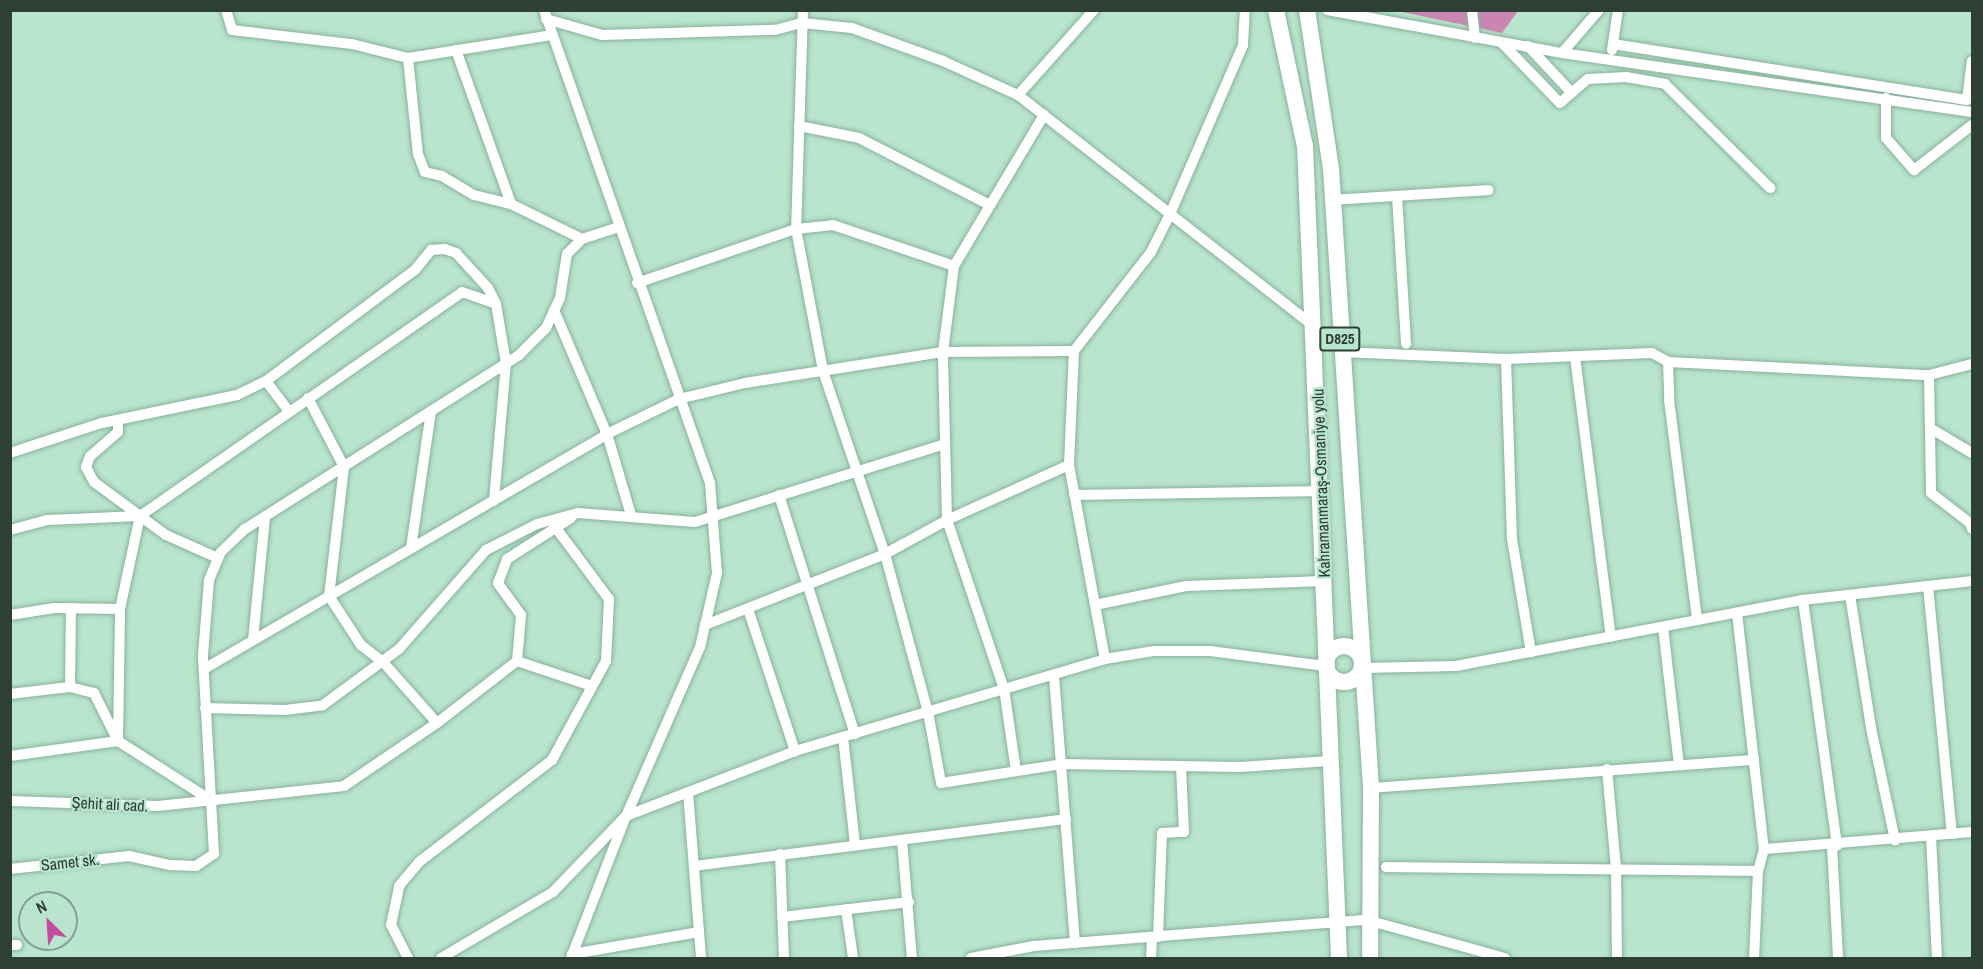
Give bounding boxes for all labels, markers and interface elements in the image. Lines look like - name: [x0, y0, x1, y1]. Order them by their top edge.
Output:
- road number: D825: [1319, 327, 1361, 351]
- street label: Kahramanmaraş-Osmaniye yolu: [1308, 388, 1334, 578]
- street label: Şehit ali cad.: [71, 792, 149, 816]
- street label: Samet sk.: [40, 849, 100, 875]
- north arrow: [18, 891, 78, 951]
- text: N: [32, 895, 50, 918]

